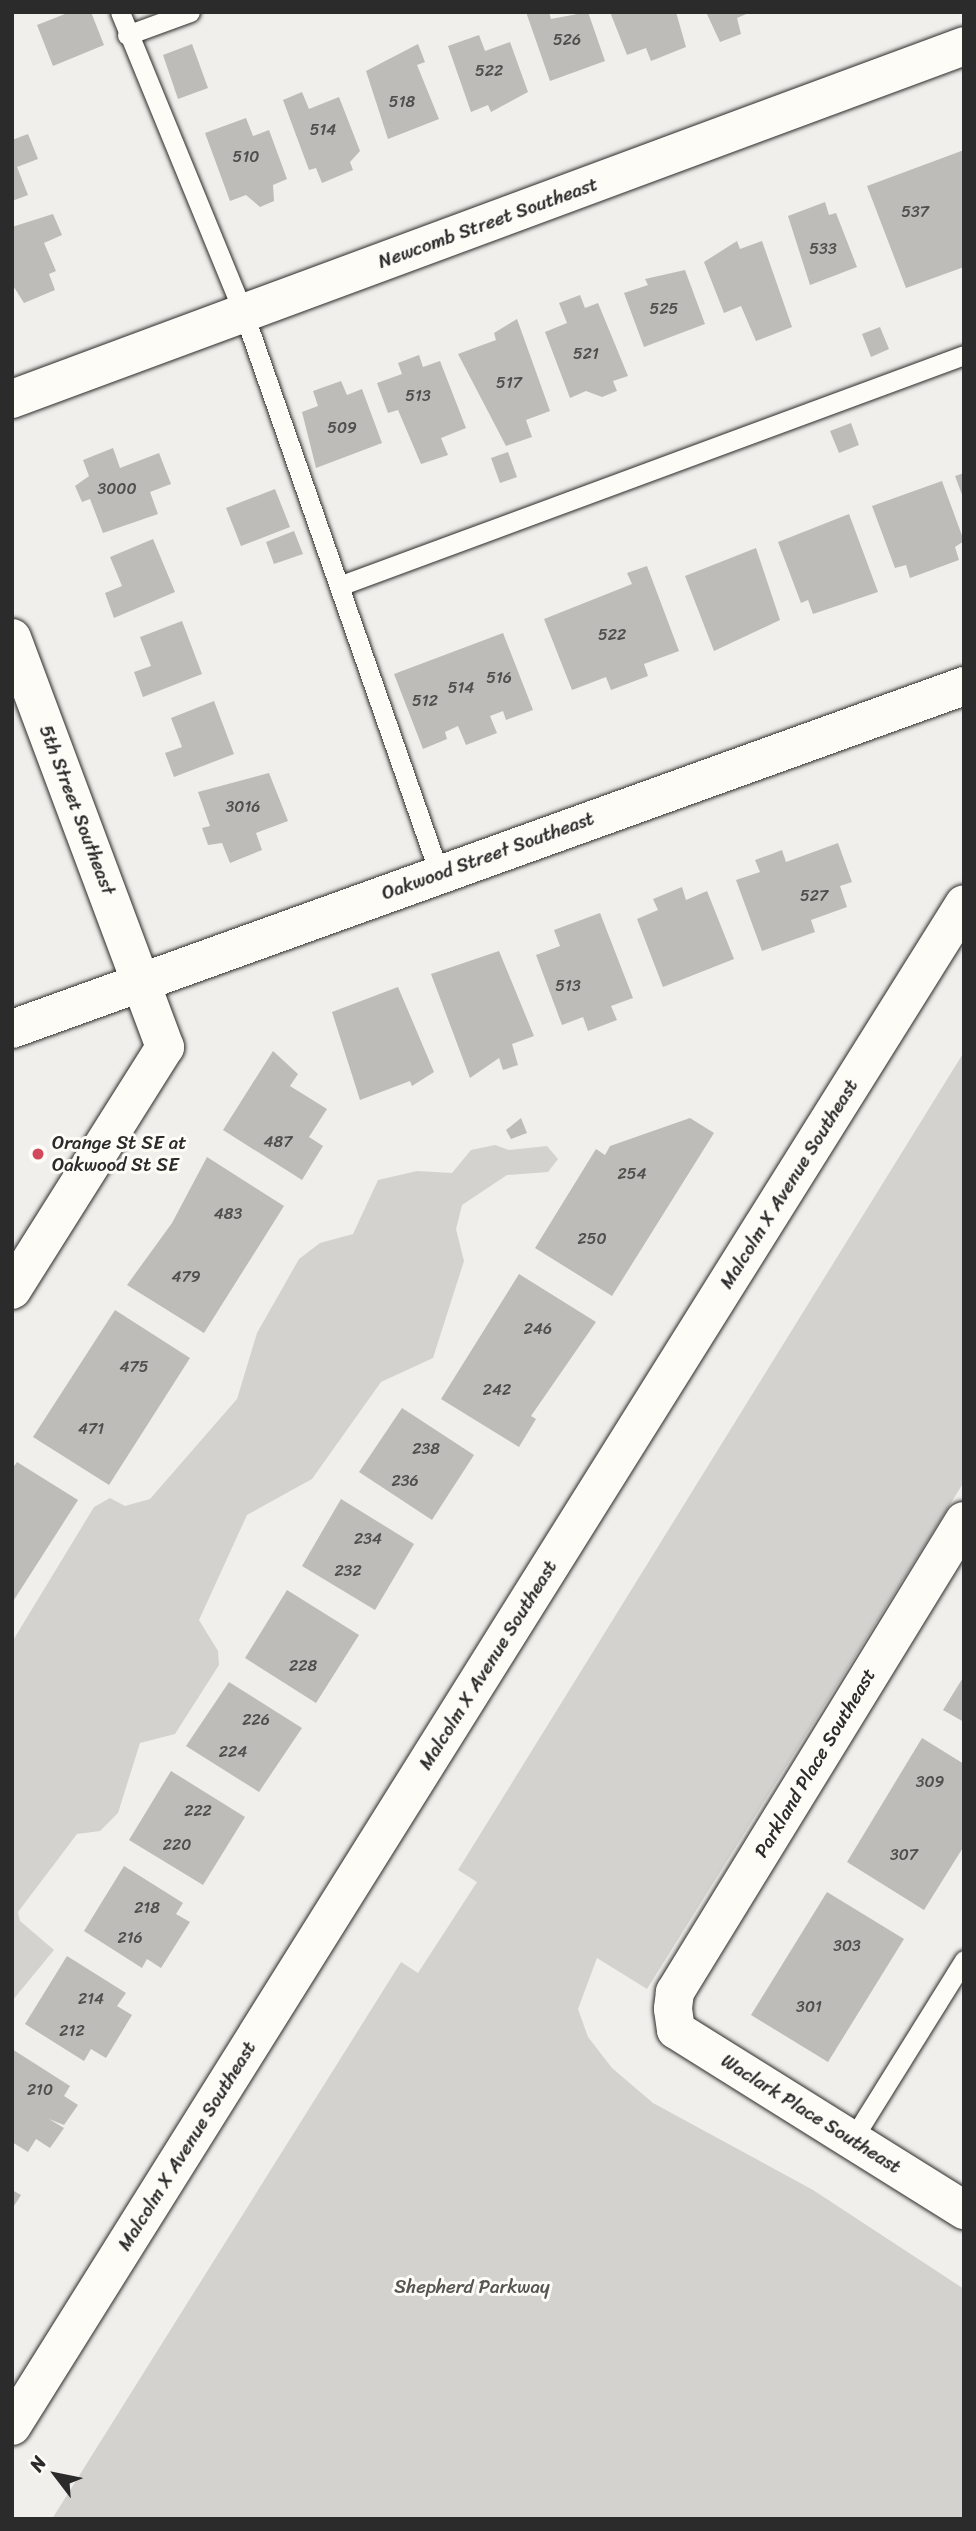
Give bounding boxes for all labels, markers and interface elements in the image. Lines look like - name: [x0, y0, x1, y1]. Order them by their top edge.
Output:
- house number: 526: [553, 30, 581, 50]
- house number: 522: [475, 61, 503, 81]
- house number: 518: [389, 92, 415, 112]
- house number: 514: [310, 120, 336, 140]
- house number: 510: [233, 147, 259, 167]
- street label: Newcomb Street Southeast: [376, 173, 600, 273]
- house number: 537: [901, 202, 929, 222]
- house number: 533: [809, 239, 837, 259]
- house number: 525: [650, 299, 678, 319]
- house number: 521: [573, 344, 599, 364]
- house number: 517: [496, 373, 522, 393]
- house number: 513: [405, 386, 431, 406]
- house number: 509: [327, 418, 357, 438]
- house number: 3000: [97, 479, 137, 499]
- house number: 522: [598, 625, 626, 645]
- house number: 516: [486, 668, 512, 688]
- house number: 514: [448, 678, 474, 698]
- house number: 512: [412, 691, 438, 711]
- street label: 5th Street Southeast: [34, 722, 120, 898]
- house number: 3016: [226, 797, 260, 817]
- street label: Oakwood Street Southeast: [379, 807, 597, 905]
- house number: 527: [800, 886, 828, 906]
- house number: 513: [555, 976, 581, 996]
- street label: Malcolm X Avenue Southeast: [715, 1075, 863, 1293]
- place label: Orange St SE at Oakwood St SE: [52, 1132, 187, 1176]
- house number: 487: [264, 1132, 292, 1152]
- marker: Orange St SE at Oakwood St SE: [30, 1146, 46, 1162]
- house number: 254: [617, 1164, 647, 1184]
- house number: 483: [214, 1204, 242, 1224]
- house number: 250: [577, 1229, 607, 1249]
- house number: 479: [172, 1267, 200, 1287]
- house number: 246: [524, 1319, 552, 1339]
- house number: 475: [120, 1357, 148, 1377]
- house number: 242: [483, 1380, 511, 1400]
- house number: 471: [78, 1419, 104, 1439]
- house number: 238: [412, 1439, 440, 1459]
- house number: 236: [391, 1471, 419, 1491]
- house number: 234: [354, 1529, 382, 1549]
- street label: Malcolm X Avenue Southeast: [414, 1556, 562, 1774]
- house number: 232: [334, 1561, 362, 1581]
- house number: 228: [289, 1656, 317, 1676]
- street label: Parkland Place Southeast: [750, 1665, 880, 1861]
- house number: 226: [242, 1710, 270, 1730]
- house number: 224: [219, 1742, 247, 1762]
- house number: 309: [916, 1772, 944, 1792]
- house number: 222: [184, 1801, 212, 1821]
- house number: 220: [163, 1835, 191, 1855]
- house number: 307: [890, 1845, 918, 1865]
- house number: 218: [134, 1898, 160, 1918]
- house number: 216: [117, 1928, 143, 1948]
- house number: 303: [833, 1936, 861, 1956]
- house number: 214: [78, 1989, 104, 2009]
- house number: 301: [796, 1997, 822, 2017]
- house number: 212: [59, 2021, 85, 2041]
- street label: Malcolm X Avenue Southeast: [113, 2037, 261, 2255]
- street label: Waclark Place Southeast: [717, 2050, 905, 2178]
- house number: 210: [27, 2080, 53, 2100]
- park label: Shepherd Parkway: [394, 2276, 550, 2298]
- north arrow: [21, 2440, 91, 2510]
- text: N: [20, 2449, 55, 2478]

